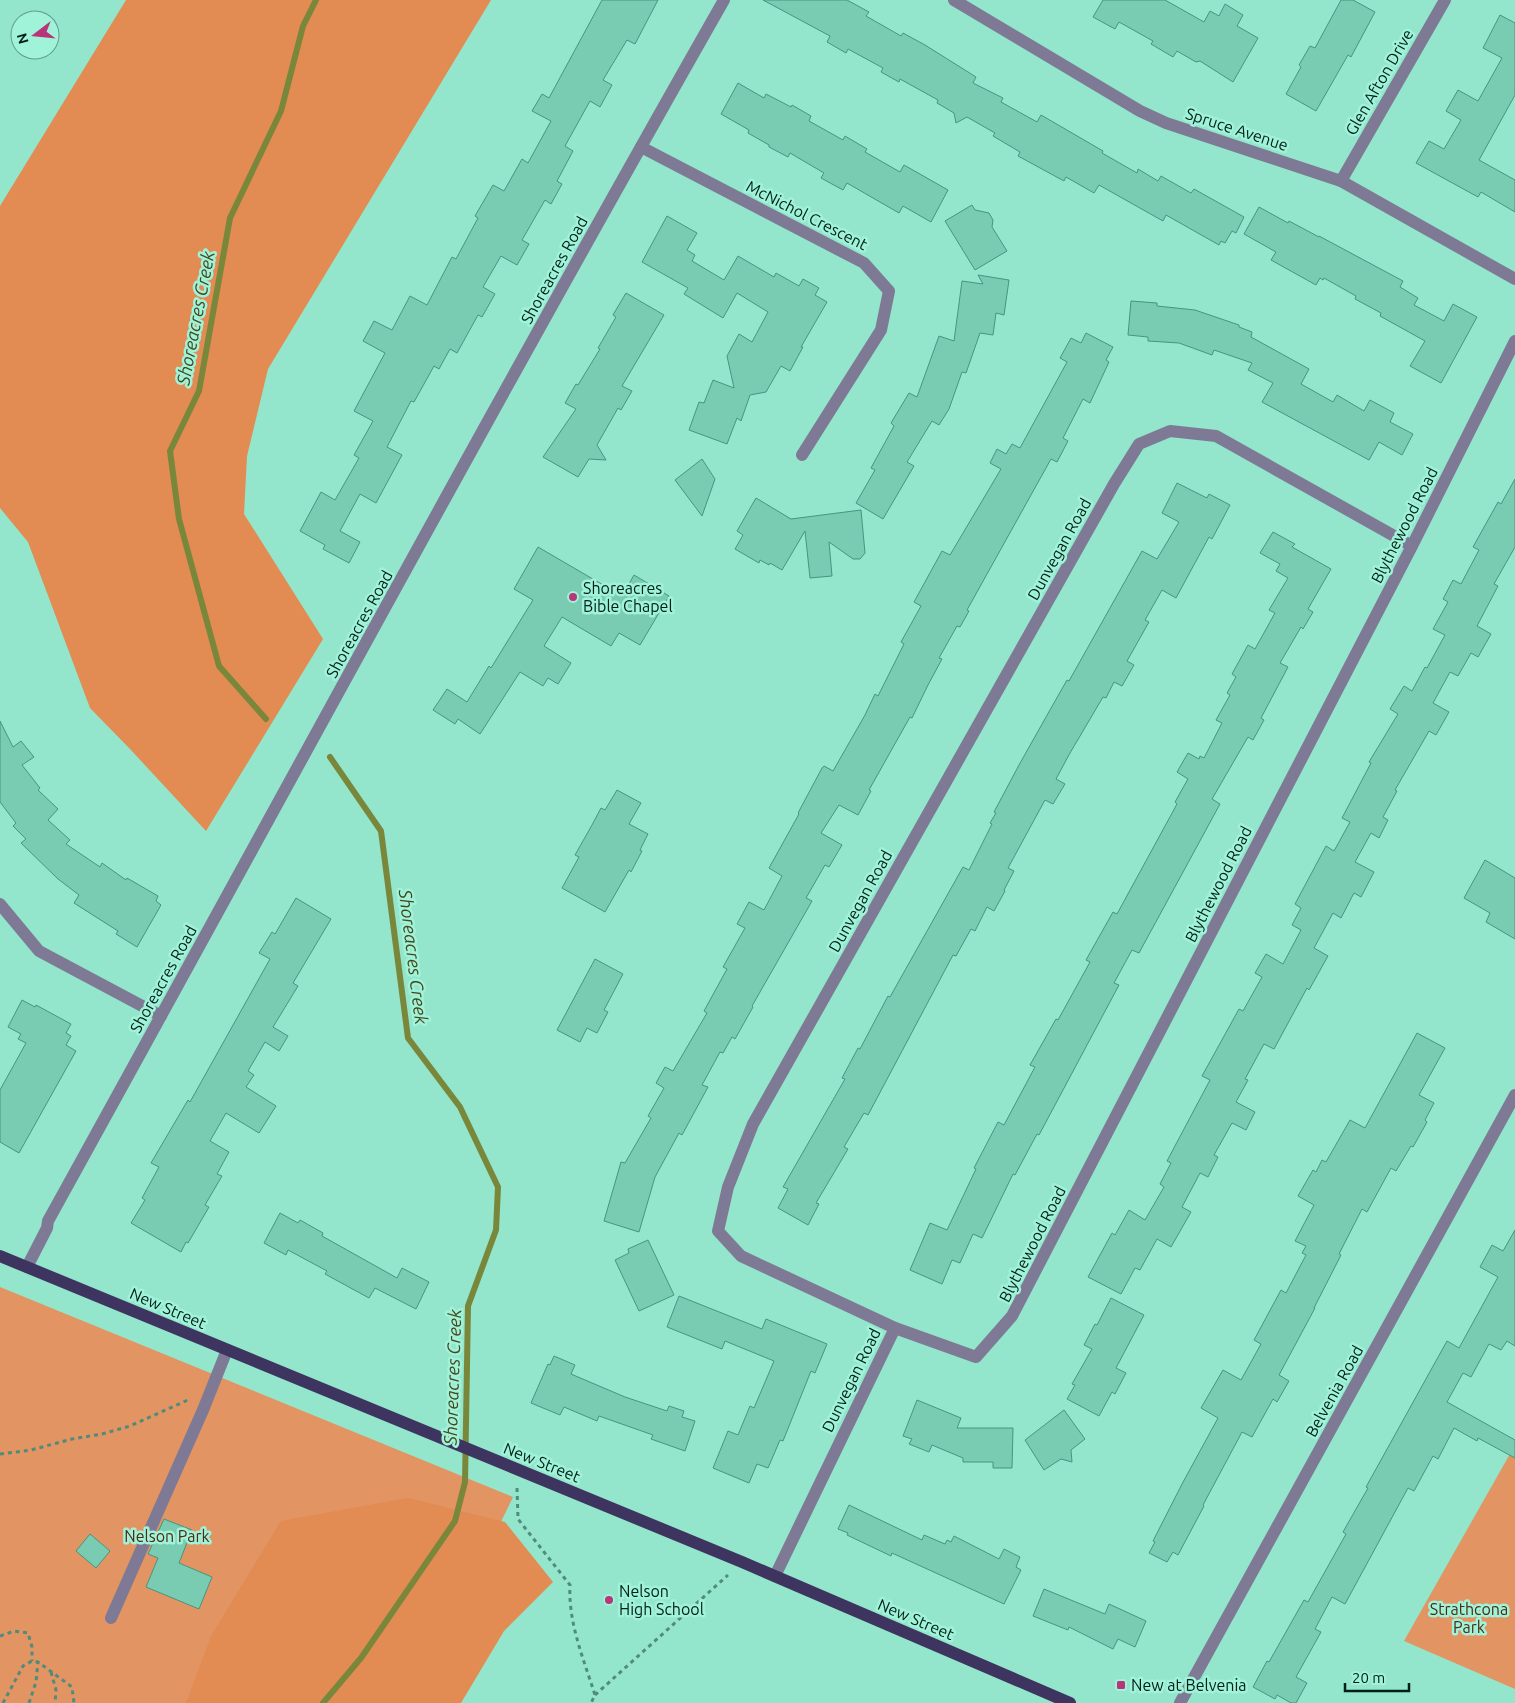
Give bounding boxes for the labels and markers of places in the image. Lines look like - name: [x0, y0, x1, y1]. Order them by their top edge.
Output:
- place label: Shoreacres Bible Chapel: [583, 579, 673, 615]
- marker: Shoreacres Bible Chapel: [567, 591, 579, 603]
- place label: Nelson High School: [619, 1582, 704, 1618]
- marker: Nelson High School: [603, 1594, 615, 1606]
- place label: New at Belvenia: [1131, 1676, 1247, 1694]
- marker: New at Belvenia: [1115, 1679, 1127, 1691]

